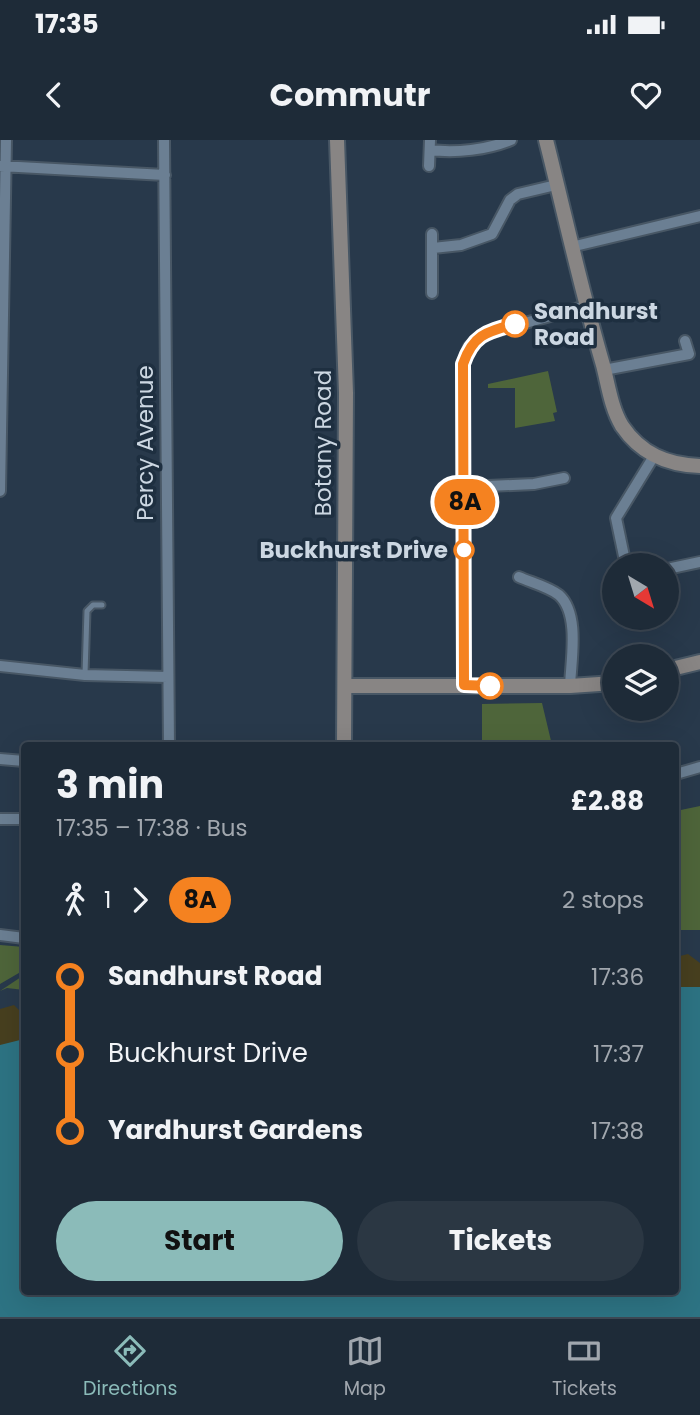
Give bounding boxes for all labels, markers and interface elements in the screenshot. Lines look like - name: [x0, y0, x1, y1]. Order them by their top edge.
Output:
- text: 17:35: [35, 6, 99, 42]
- text: Commutr: [270, 72, 430, 117]
- icon: back: [35, 76, 73, 114]
- icon: heart: [627, 76, 665, 114]
- place label: Sandhurst Road: [534, 295, 658, 353]
- marker: Sandhurst Road: [502, 311, 528, 337]
- street label: Percy Avenue: [129, 365, 161, 521]
- street label: Botany Road: [307, 370, 339, 516]
- line badge: 8A: [434, 479, 496, 525]
- text: 8A: [448, 485, 482, 518]
- place label: Buckhurst Drive: [259, 534, 448, 566]
- marker: Buckhurst Drive: [454, 540, 474, 560]
- north arrow: [602, 553, 679, 630]
- map controls: [602, 553, 679, 721]
- button: layers: [602, 644, 679, 721]
- unlabelled marker: [477, 673, 503, 699]
- text: 3 min: [56, 758, 164, 811]
- text: £2.88: [571, 783, 644, 819]
- text: 17:35 – 17:38 · Bus: [56, 812, 248, 844]
- icon: walk: [56, 881, 94, 919]
- icon: forward: [121, 881, 159, 919]
- text: 8A: [183, 883, 217, 916]
- text: 1: [104, 884, 111, 916]
- text: 2 stops: [562, 884, 644, 916]
- text: Sandhurst Road: [108, 958, 322, 994]
- text: 17:36: [591, 961, 644, 993]
- text: Buckhurst Drive: [108, 1035, 308, 1071]
- text: 17:37: [593, 1038, 644, 1070]
- text: Yardhurst Gardens: [108, 1112, 363, 1148]
- text: 17:38: [591, 1115, 644, 1147]
- button: Start: [56, 1201, 343, 1281]
- button: Tickets: [357, 1201, 644, 1281]
- tab: Directions: [83, 1332, 177, 1403]
- tab: Map: [344, 1332, 386, 1403]
- tab: Tickets: [552, 1332, 617, 1403]

